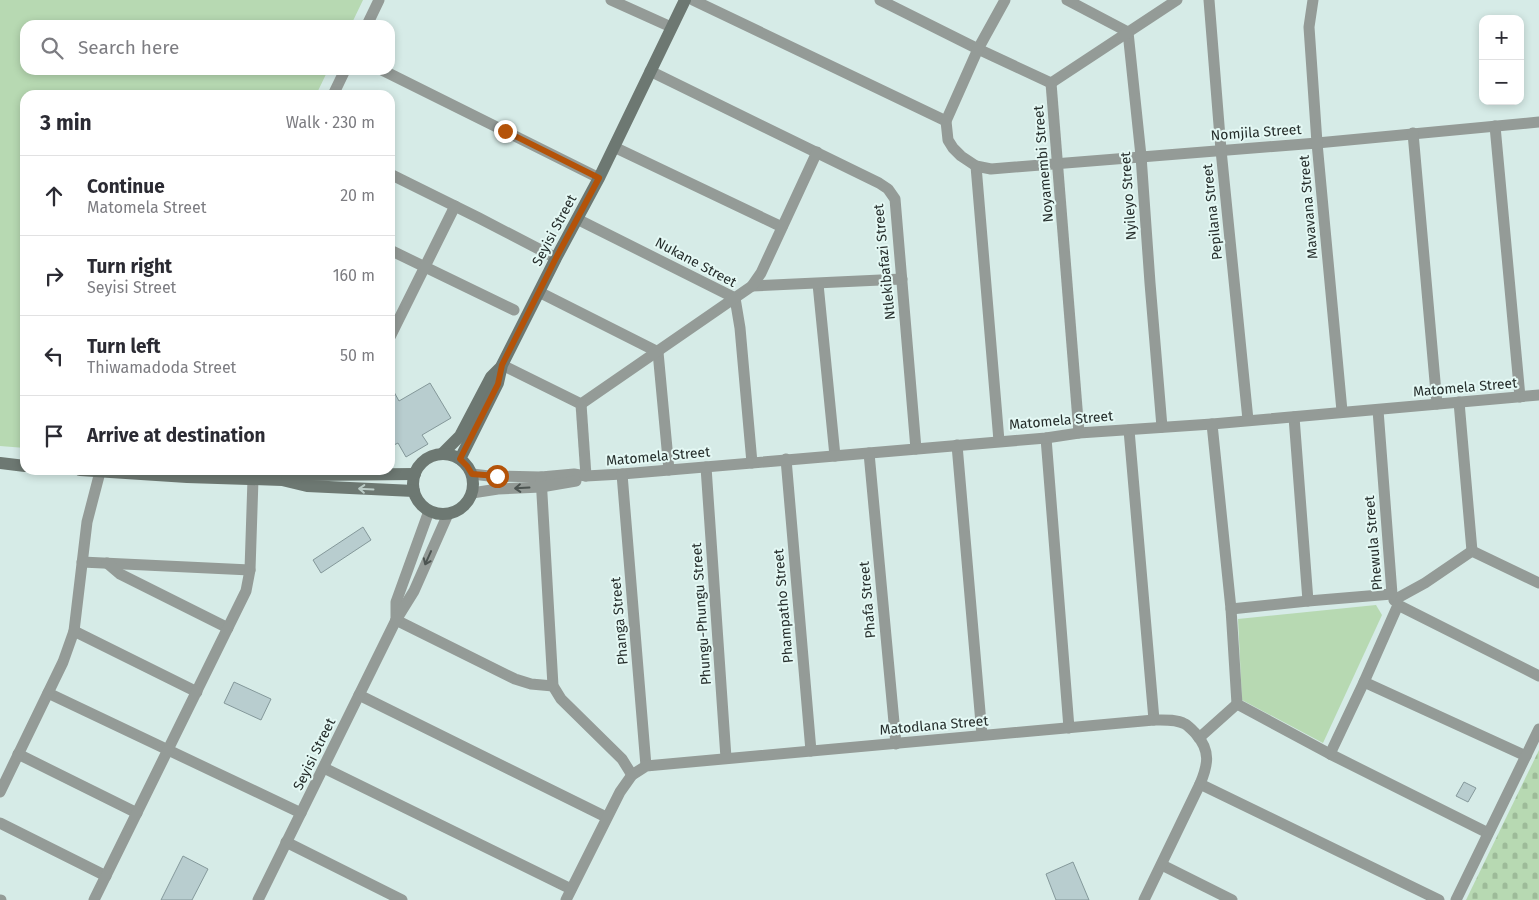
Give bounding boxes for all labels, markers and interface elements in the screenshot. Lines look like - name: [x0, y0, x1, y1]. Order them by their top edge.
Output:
- map controls: [1479, 15, 1524, 105]
- button: +: [1479, 15, 1524, 60]
- search box: [20, 20, 395, 75]
- icon: search: [38, 34, 66, 62]
- text: Search here: [78, 36, 179, 59]
- button: −: [1479, 60, 1524, 105]
- street label: Noyamembi Street: [1030, 104, 1057, 223]
- text: 3 min: [40, 110, 92, 136]
- text: Walk · 230 m: [286, 113, 375, 132]
- route end: [494, 120, 517, 143]
- street label: Nomjila Street: [1210, 121, 1303, 144]
- street label: Nyileyo Street: [1117, 150, 1140, 241]
- street label: Mavavana Street: [1295, 153, 1322, 260]
- street label: Pepilana Street: [1199, 162, 1226, 261]
- text: Continue: [87, 175, 165, 198]
- icon: ahead: [40, 182, 68, 210]
- text: 20 m: [340, 186, 375, 205]
- street label: Seyisi Street: [529, 191, 581, 269]
- text: Matomela Street: [87, 198, 206, 217]
- street label: Ntlekibafazi Street: [870, 202, 899, 321]
- street label: Nukane Street: [652, 234, 740, 291]
- text: Turn right: [87, 255, 172, 278]
- icon: right: [40, 262, 68, 290]
- text: 160 m: [333, 266, 375, 285]
- text: Seyisi Street: [87, 278, 176, 297]
- text: Turn left: [87, 335, 161, 358]
- icon: left: [40, 342, 68, 370]
- text: 50 m: [340, 346, 375, 365]
- text: Thiwamadoda Street: [87, 358, 236, 377]
- street label: Matomela Street: [1412, 374, 1519, 401]
- street label: Matomela Street: [1008, 407, 1115, 434]
- icon: arrive: [40, 422, 68, 450]
- text: Arrive at destination: [87, 424, 266, 447]
- street label: Matomela Street: [605, 443, 712, 470]
- route start: [486, 465, 509, 488]
- one-way arrow: [514, 483, 530, 492]
- one-way arrow: [358, 485, 374, 494]
- street label: Phewula Street: [1361, 494, 1386, 591]
- street label: Phungu-Phungu Street: [688, 541, 715, 686]
- street label: Phampatho Street: [770, 547, 797, 664]
- one-way arrow: [422, 550, 432, 565]
- street label: Phafa Street: [856, 560, 879, 639]
- street label: Phanga Street: [607, 575, 632, 666]
- street label: Matodlana Street: [879, 712, 990, 739]
- street label: Seyisi Street: [290, 714, 340, 793]

